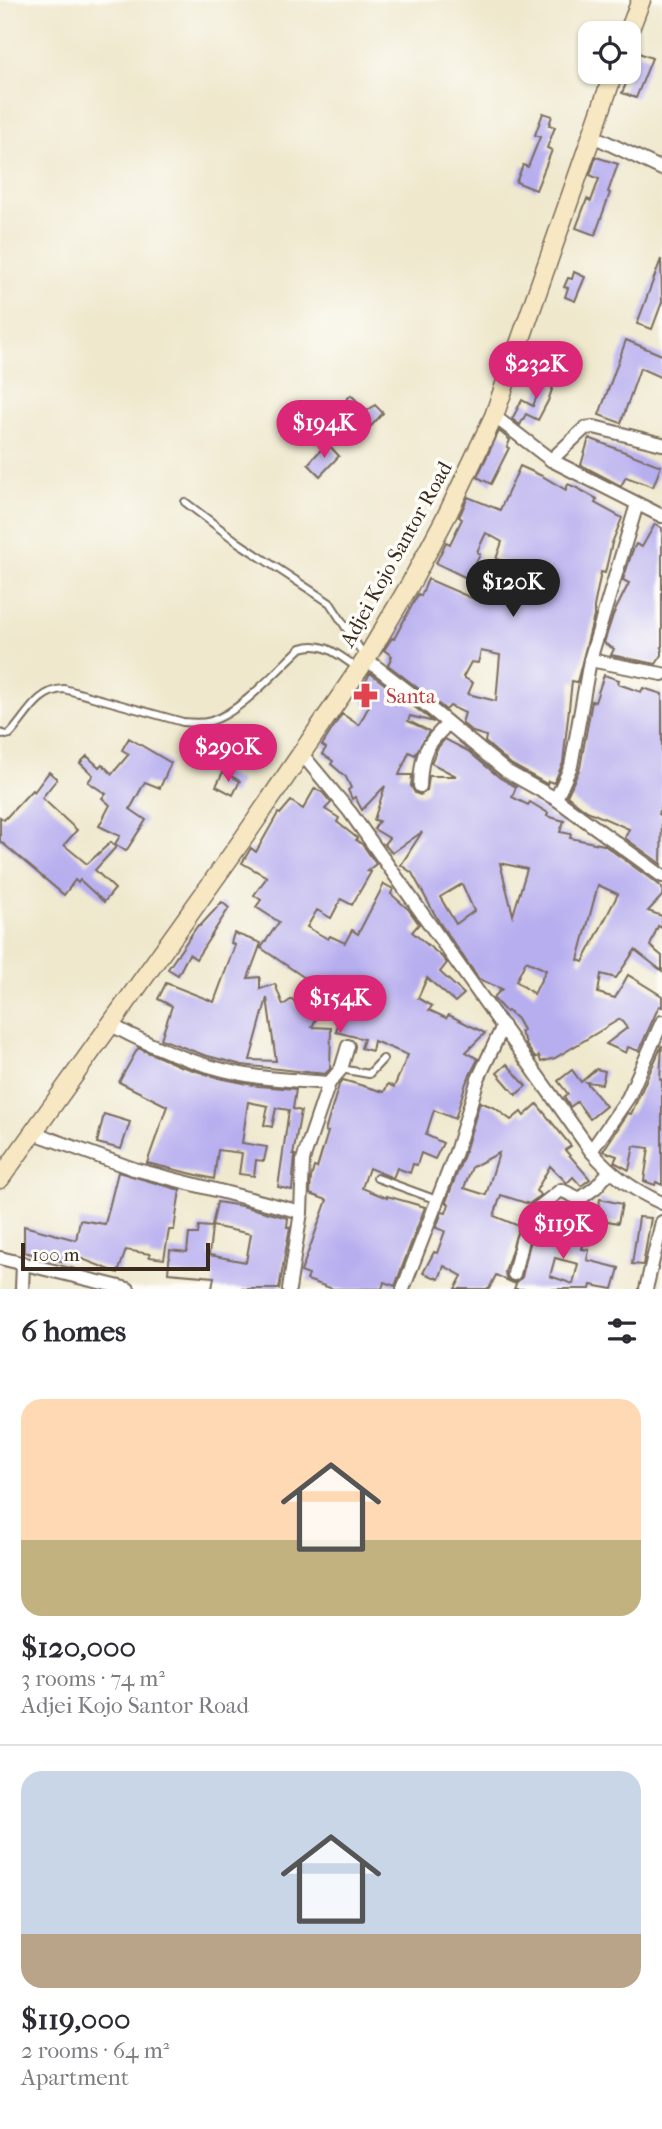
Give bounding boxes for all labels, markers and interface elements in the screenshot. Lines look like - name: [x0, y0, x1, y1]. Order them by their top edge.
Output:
- map controls: [578, 21, 641, 84]
- button: locate: [578, 21, 641, 84]
- pin: $232K: [487, 342, 585, 401]
- text: $232K: [505, 350, 567, 377]
- pin: $194K: [275, 400, 373, 460]
- text: $194K: [292, 409, 356, 436]
- street label: Adjei Kojo Santor Road: [335, 457, 457, 652]
- pin: $120K: [464, 560, 562, 619]
- text: $120K: [482, 568, 544, 595]
- pharmacy icon: Santa: [352, 682, 380, 710]
- place label: Santa: [386, 684, 436, 708]
- pin: $290K: [179, 724, 277, 784]
- text: $290K: [195, 733, 261, 760]
- pin: $154K: [291, 976, 389, 1035]
- text: $154K: [309, 984, 371, 1011]
- pin: $119K: [514, 1202, 612, 1261]
- text: $119K: [534, 1210, 592, 1237]
- scale bar: [21, 1240, 210, 1272]
- text: 100 m: [32, 1244, 80, 1266]
- icon: filters: [603, 1312, 641, 1350]
- text: 6 homes: [21, 1314, 126, 1349]
- icon: home: [268, 1444, 394, 1570]
- text: $120,000: [21, 1630, 136, 1665]
- text: 3 rooms · 74 m²: [21, 1665, 165, 1692]
- text: Adjei Kojo Santor Road: [21, 1692, 249, 1719]
- icon: home: [268, 1816, 394, 1942]
- text: $119,000: [21, 2002, 131, 2037]
- text: 2 rooms · 64 m²: [21, 2037, 169, 2064]
- text: Apartment: [21, 2064, 129, 2091]

